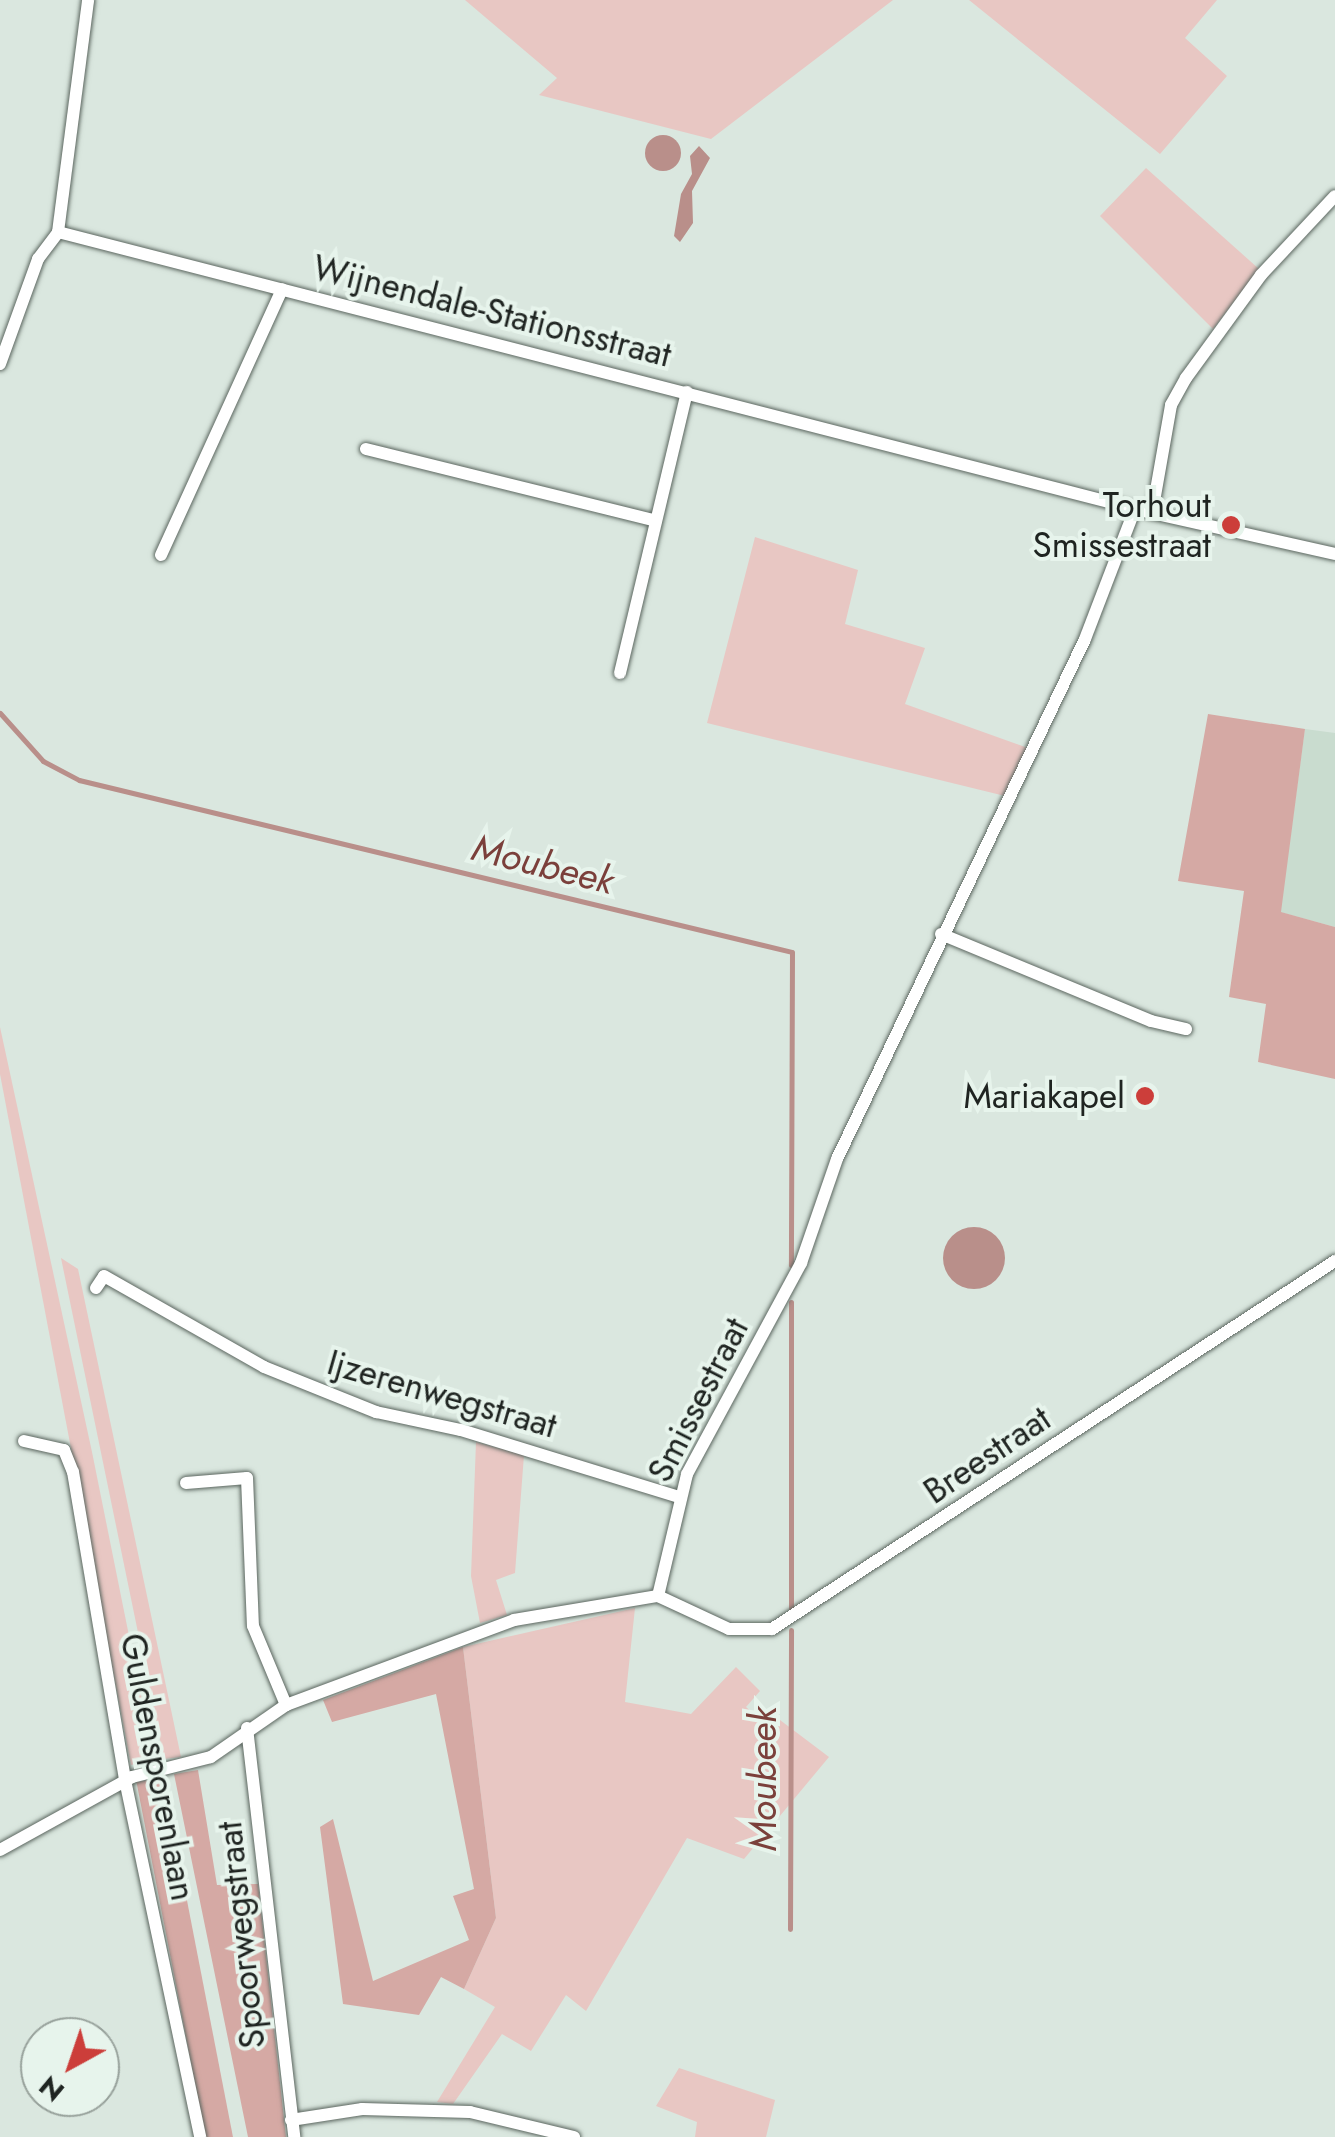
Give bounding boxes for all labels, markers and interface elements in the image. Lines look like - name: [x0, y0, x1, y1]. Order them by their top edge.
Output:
- street label: Wijnendale-Stationsstraat: [309, 246, 675, 376]
- place label: Torhout Smissestraat: [1033, 484, 1211, 566]
- marker: Torhout Smissestraat: [1220, 514, 1242, 536]
- water label: Moubeek: [467, 824, 619, 904]
- place label: Mariakapel: [964, 1075, 1125, 1117]
- marker: Mariakapel: [1134, 1085, 1156, 1107]
- street label: Smissestraat: [639, 1311, 757, 1489]
- street label: Ijzerenwegstraat: [323, 1341, 561, 1447]
- street label: Breestraat: [916, 1397, 1058, 1513]
- street label: Guldensporenlaan: [112, 1630, 204, 1904]
- water label: Moubeek: [740, 1707, 786, 1851]
- street label: Spoorwegstraat: [208, 1819, 274, 2051]
- north arrow: [20, 2017, 120, 2117]
- text: N: [30, 2066, 73, 2112]

